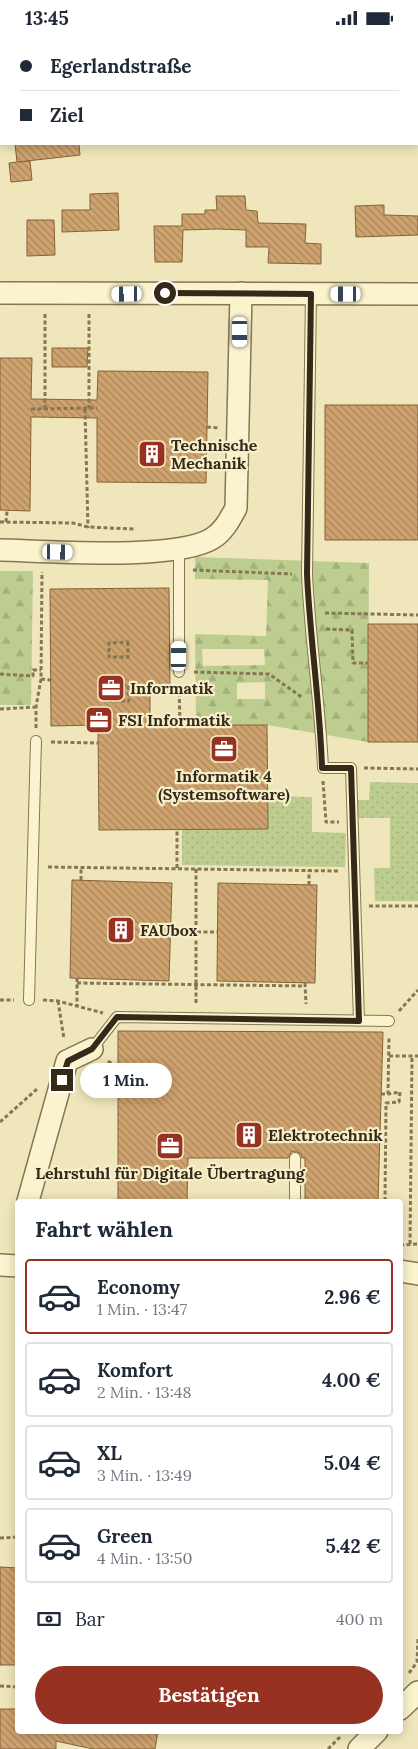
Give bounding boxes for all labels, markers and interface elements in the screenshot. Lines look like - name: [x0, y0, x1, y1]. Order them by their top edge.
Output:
- text: 13:45: [25, 6, 69, 30]
- text: Egerlandstraße: [50, 54, 192, 78]
- text: Ziel: [50, 103, 84, 127]
- route start: [154, 282, 176, 304]
- car: [111, 286, 142, 302]
- car: [331, 287, 361, 302]
- car: [232, 317, 247, 347]
- place label: Technische Mechanik: [171, 435, 258, 473]
- building icon: Technische Mechanik: [137, 439, 167, 469]
- car: [42, 544, 73, 560]
- car: [171, 641, 186, 671]
- office icon: Informatik: [96, 673, 126, 703]
- place label: Informatik: [130, 678, 214, 698]
- office icon: FSI Informatik: [84, 705, 114, 735]
- place label: FSI Informatik: [118, 710, 231, 730]
- office icon: Informatik 4 (Systemsoftware): [209, 734, 239, 764]
- place label: Informatik 4 (Systemsoftware): [158, 766, 290, 805]
- building icon: FAUbox: [106, 915, 136, 945]
- place label: FAUbox: [140, 920, 198, 940]
- callout: 1 Min.: [80, 1063, 172, 1097]
- route end: [51, 1069, 73, 1091]
- text: 1 Min.: [103, 1070, 149, 1090]
- building icon: Elektrotechnik: [234, 1120, 264, 1150]
- place label: Elektrotechnik: [268, 1125, 383, 1145]
- office icon: Lehrstuhl für Digitale Übertragung: [155, 1131, 185, 1161]
- place label: Lehrstuhl für Digitale Übertragung: [35, 1163, 306, 1183]
- text: Fahrt wählen: [35, 1215, 173, 1243]
- icon: car: [37, 1274, 82, 1319]
- text: Economy: [97, 1275, 180, 1299]
- text: 2.96 €: [324, 1285, 381, 1309]
- text: 1 Min. · 13:47: [97, 1299, 187, 1319]
- icon: car: [37, 1357, 82, 1402]
- text: Komfort: [97, 1358, 173, 1382]
- text: 4.00 €: [322, 1368, 381, 1392]
- text: 2 Min. · 13:48: [97, 1382, 191, 1402]
- icon: car: [37, 1440, 82, 1485]
- text: XL: [97, 1441, 122, 1465]
- text: 5.04 €: [324, 1451, 381, 1475]
- text: 3 Min. · 13:49: [97, 1465, 192, 1485]
- icon: car: [37, 1523, 82, 1568]
- text: Green: [97, 1524, 153, 1548]
- text: 5.42 €: [325, 1534, 381, 1558]
- text: 4 Min. · 13:50: [97, 1548, 193, 1568]
- icon: cash: [35, 1605, 63, 1633]
- text: Bar: [75, 1607, 105, 1631]
- text: 400 m: [336, 1609, 383, 1629]
- button: Bestätigen: [35, 1666, 383, 1724]

